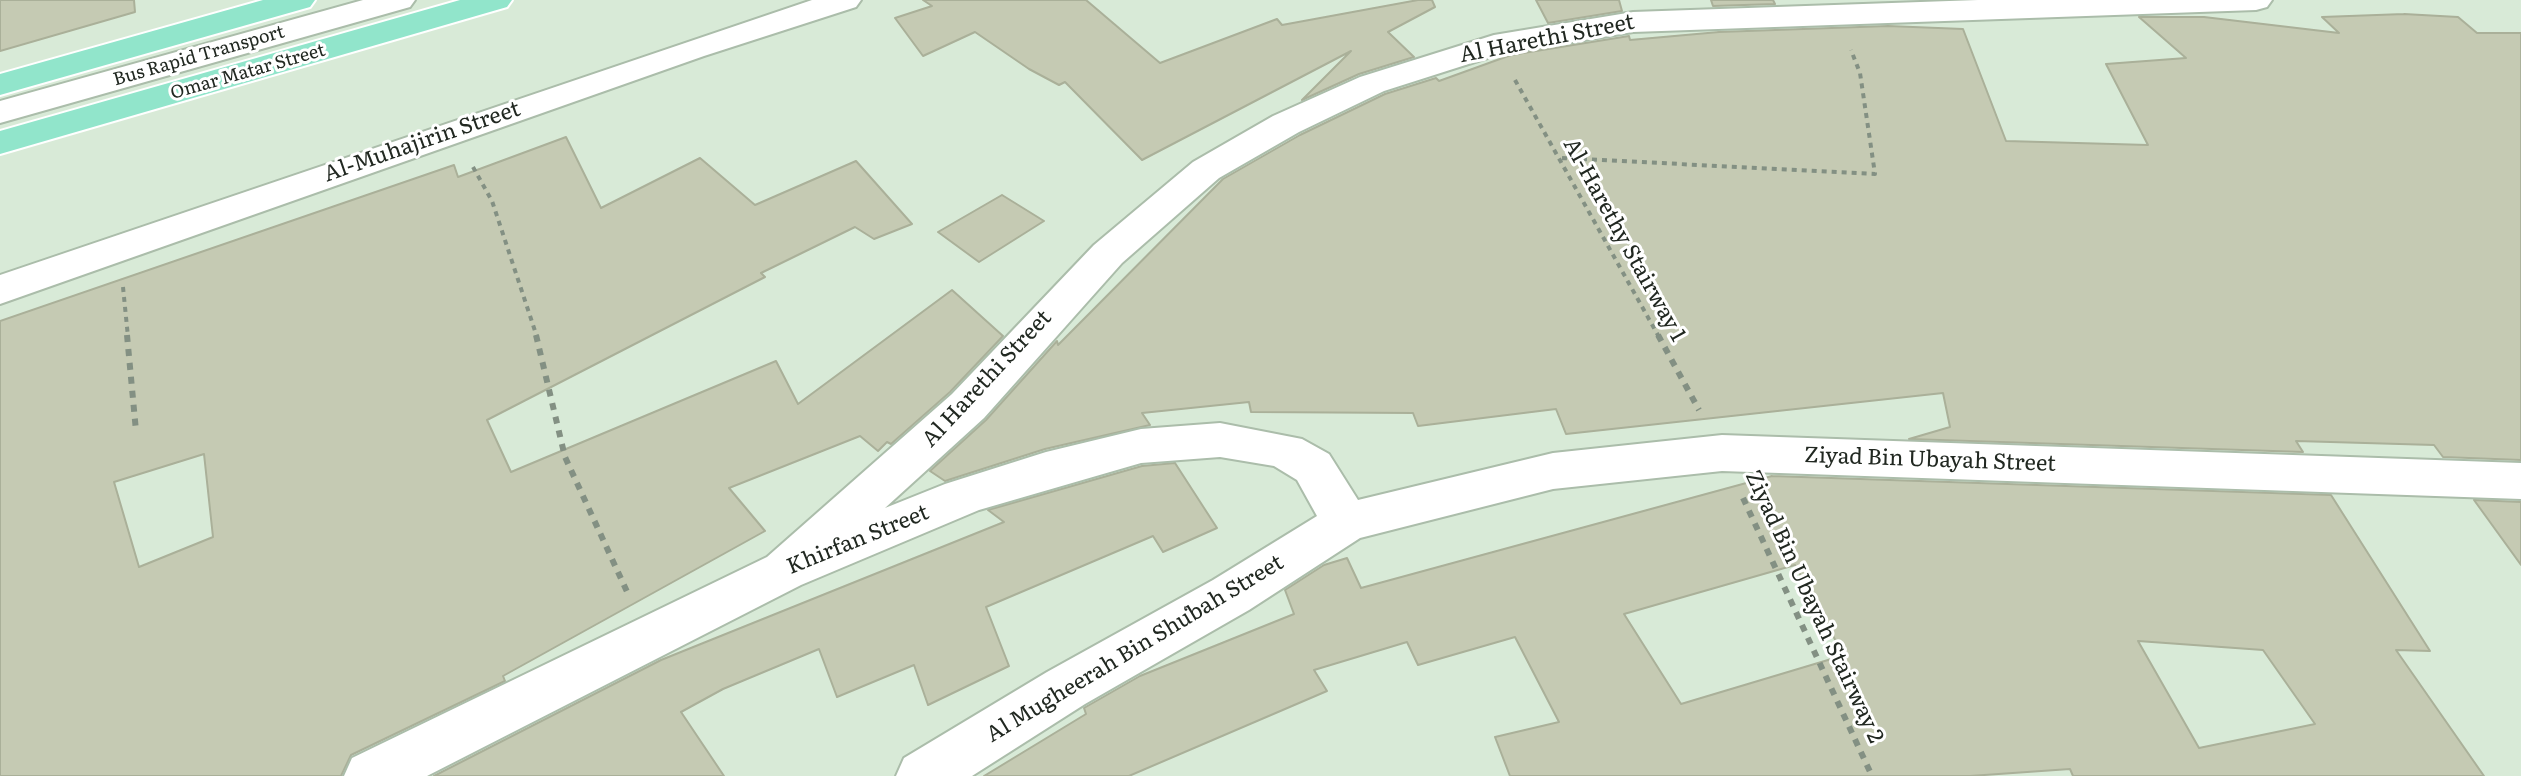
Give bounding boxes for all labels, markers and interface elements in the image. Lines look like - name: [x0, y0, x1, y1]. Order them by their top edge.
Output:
- street label: Al Harethi Street: [1457, 9, 1637, 69]
- street label: Bus Rapid Transport: [111, 21, 287, 91]
- street label: Omar Matar Street: [168, 40, 328, 104]
- street label: Al-Muhajirin Street: [320, 96, 524, 188]
- street label: Al-Harethy Stairway 1: [1557, 134, 1691, 346]
- street label: Al Harethi Street: [917, 305, 1057, 453]
- street label: Ziyad Bin Ubayah Street: [1804, 442, 2056, 478]
- street label: Ziyad Bin Ubayah Stairway 2: [1739, 467, 1889, 747]
- street label: Khirfan Street: [783, 500, 933, 580]
- street label: Al Mugheerah Bin Shuʻbah Street: [982, 550, 1288, 748]

